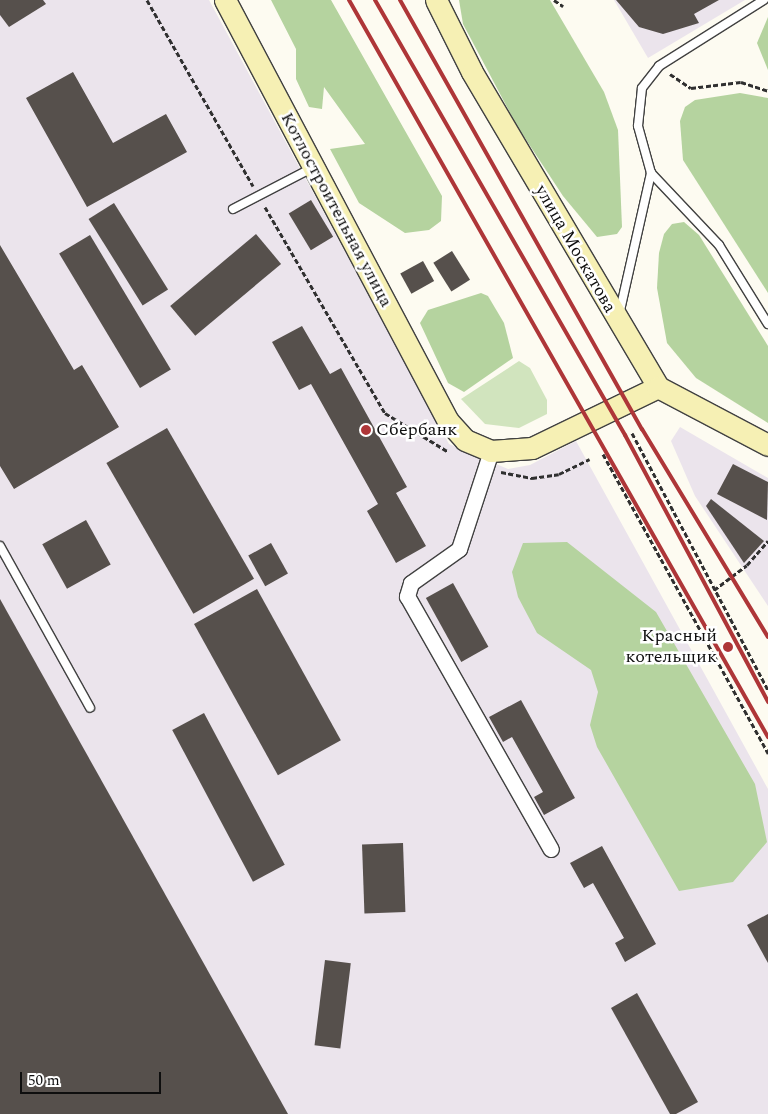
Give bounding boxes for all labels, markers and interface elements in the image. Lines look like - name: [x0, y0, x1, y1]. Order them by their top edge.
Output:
- street label: Котлостроительная улица: [275, 109, 397, 311]
- street label: улица Москатова: [530, 181, 620, 317]
- place label: Сбербанк: [376, 419, 457, 441]
- marker: Сбербанк: [360, 424, 372, 436]
- place label: Красный котельщик: [626, 626, 717, 669]
- marker: Красный котельщик: [721, 640, 735, 654]
- scale bar: [22, 1062, 164, 1094]
- text: 50 m: [28, 1069, 60, 1092]

